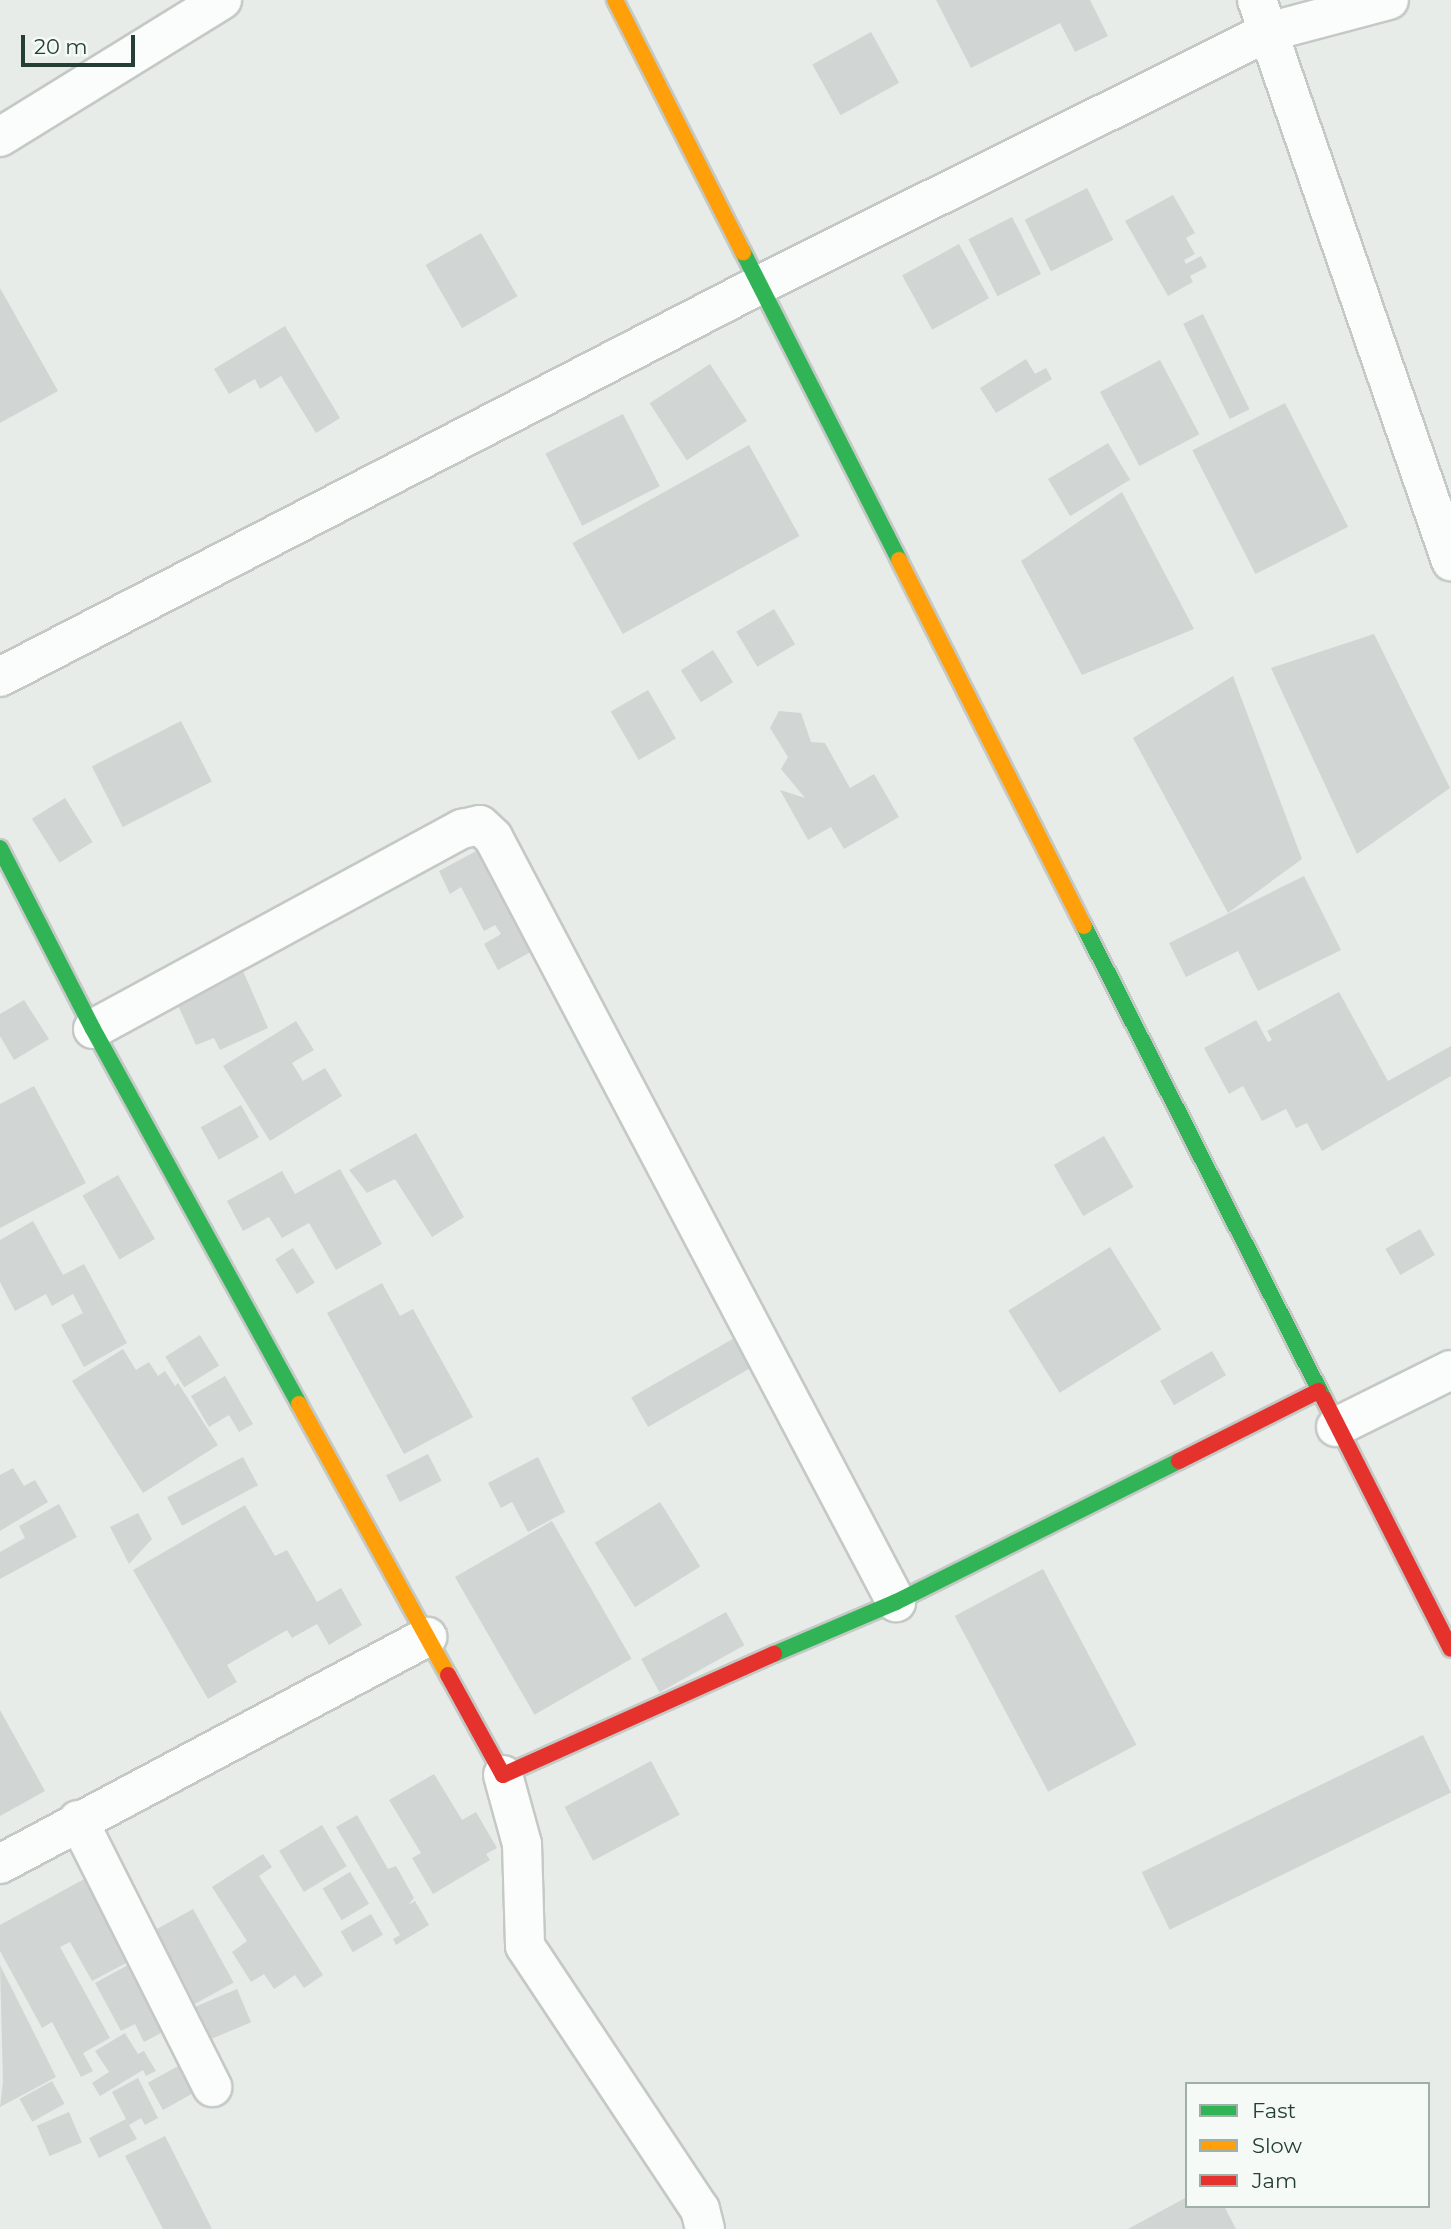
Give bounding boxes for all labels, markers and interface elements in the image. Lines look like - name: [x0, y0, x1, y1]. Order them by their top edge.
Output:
- scale bar: [24, 21, 138, 65]
- text: 20 m: [34, 34, 88, 59]
- legend: [1185, 2082, 1430, 2208]
- text: Fast: [1252, 2098, 1296, 2123]
- text: Slow: [1252, 2133, 1302, 2158]
- text: Jam: [1252, 2168, 1297, 2193]

